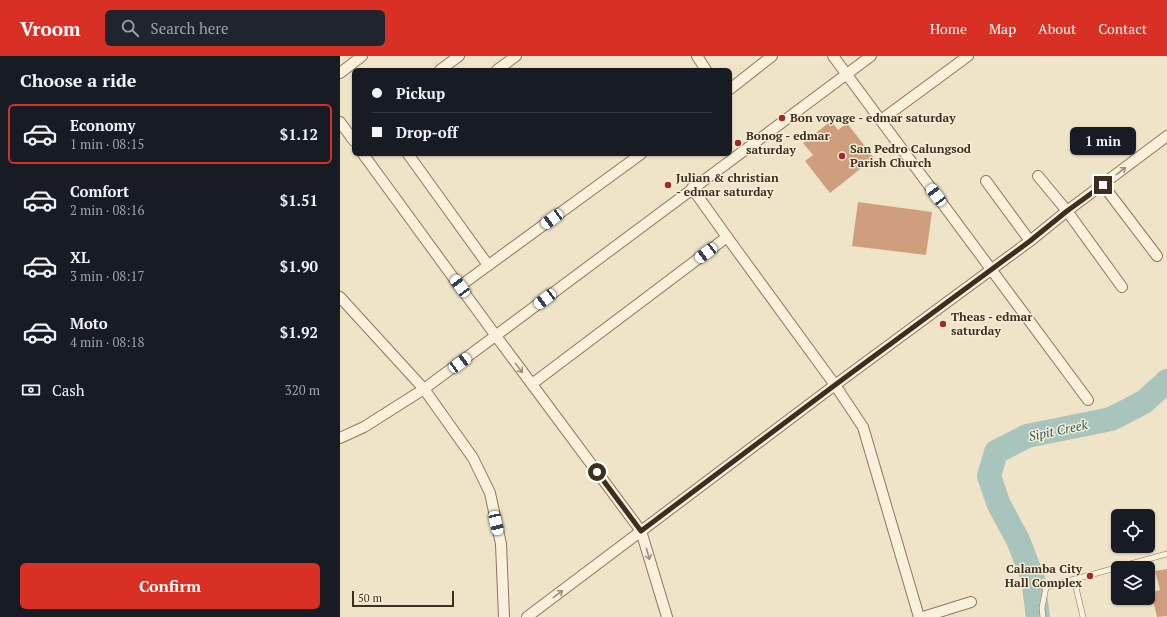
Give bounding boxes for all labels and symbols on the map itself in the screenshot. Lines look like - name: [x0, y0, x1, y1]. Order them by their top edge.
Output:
- place label: Bon voyage - edmar saturday: [790, 110, 956, 125]
- marker: Bon voyage - edmar saturday: [777, 113, 787, 123]
- callout: 1 min: [1070, 127, 1136, 155]
- place label: Bonog - edmar saturday: [746, 128, 831, 157]
- marker: Bonog - edmar saturday: [733, 138, 743, 148]
- place label: San Pedro Calungsod Parish Church: [850, 141, 972, 170]
- marker: San Pedro Calungsod Parish Church: [837, 151, 847, 161]
- one-way arrow: [1116, 167, 1127, 175]
- place label: Julian & christian - edmar saturday: [676, 170, 779, 199]
- route end: [1094, 176, 1112, 194]
- marker: Julian & christian - edmar saturday: [663, 180, 673, 190]
- car: [924, 182, 948, 208]
- car: [539, 207, 565, 231]
- car: [693, 241, 719, 265]
- car: [448, 273, 472, 299]
- car: [532, 287, 558, 311]
- place label: Theas - edmar saturday: [951, 309, 1033, 338]
- marker: Theas - edmar saturday: [938, 319, 948, 329]
- car: [447, 351, 473, 375]
- one-way arrow: [515, 362, 524, 373]
- water label: Sipit Creek: [1027, 415, 1090, 445]
- route start: [588, 463, 606, 481]
- car: [487, 510, 505, 536]
- one-way arrow: [645, 547, 652, 560]
- place label: Calamba City Hall Complex: [1005, 561, 1083, 590]
- marker: Calamba City Hall Complex: [1085, 571, 1095, 581]
- scale bar: [352, 589, 454, 608]
- one-way arrow: [553, 590, 564, 598]

